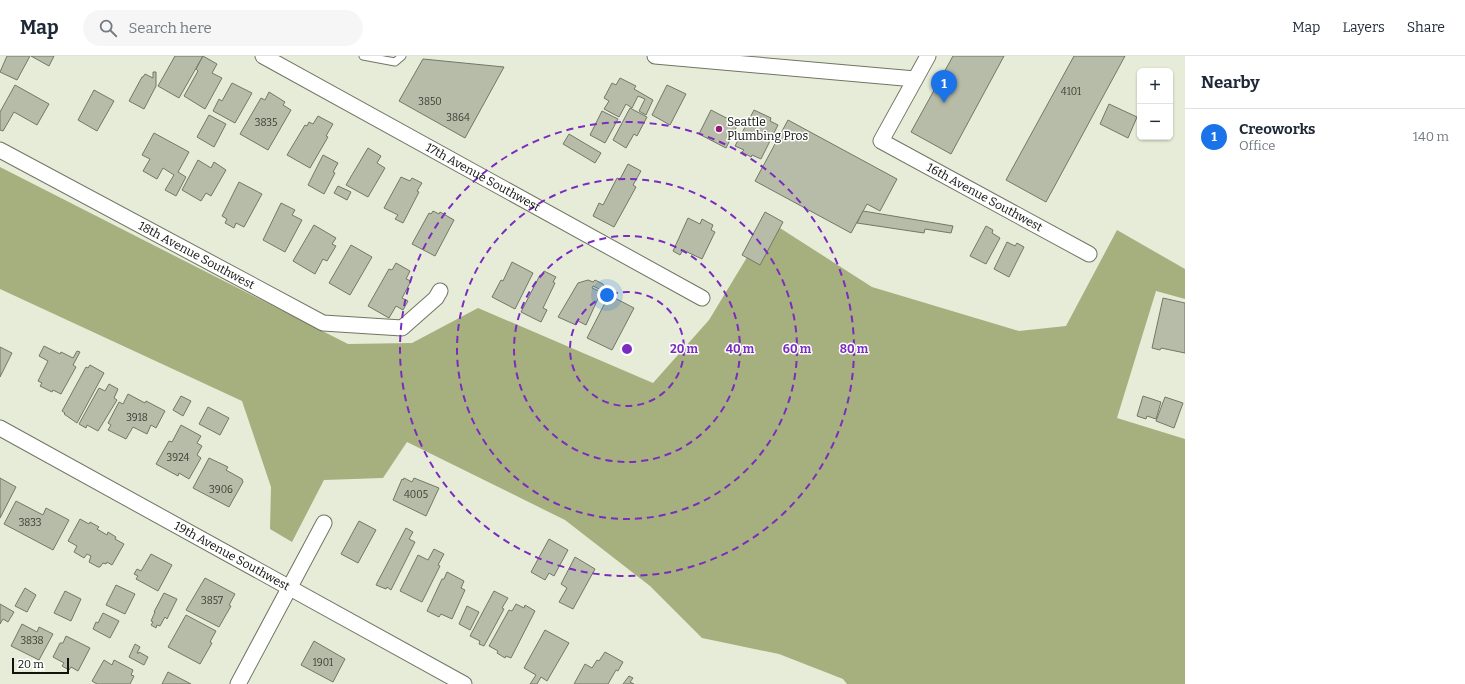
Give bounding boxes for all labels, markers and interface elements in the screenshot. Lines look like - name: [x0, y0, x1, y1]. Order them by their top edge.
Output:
- search box: [83, 10, 363, 46]
- text: Map: [20, 16, 59, 39]
- icon: search: [97, 17, 119, 39]
- text: Search here: [129, 19, 212, 37]
- text: Map: [1292, 19, 1320, 36]
- text: Layers: [1342, 19, 1385, 36]
- text: Share: [1407, 19, 1445, 36]
- map controls: [1137, 68, 1173, 140]
- button: +: [1137, 68, 1173, 104]
- pin: 1: [931, 70, 957, 103]
- text: Nearby: [1201, 72, 1260, 93]
- house number: 4101: [1061, 86, 1081, 98]
- house number: 3850: [418, 96, 442, 108]
- button: −: [1137, 104, 1173, 140]
- house number: 3864: [446, 112, 470, 124]
- place label: Seattle Plumbing Pros: [727, 115, 809, 143]
- house number: 3835: [255, 117, 277, 129]
- text: Creoworks: [1239, 120, 1315, 138]
- marker: Seattle Plumbing Pros: [714, 124, 724, 134]
- text: 1: [1211, 129, 1217, 144]
- text: 140 m: [1413, 129, 1449, 144]
- text: Office: [1239, 138, 1275, 153]
- street label: 17th Avenue Southwest: [423, 140, 543, 215]
- street label: 16th Avenue Southwest: [924, 160, 1045, 235]
- street label: 18th Avenue Southwest: [136, 219, 258, 292]
- your location: [597, 285, 617, 305]
- centre of rings: [620, 342, 634, 356]
- text: 20 m: [670, 342, 699, 356]
- text: 40 m: [726, 342, 755, 356]
- text: 60 m: [783, 342, 812, 356]
- text: 80 m: [840, 342, 869, 356]
- house number: 3918: [126, 412, 148, 424]
- house number: 3924: [167, 452, 190, 464]
- house number: 3906: [209, 484, 233, 496]
- house number: 4005: [404, 489, 428, 501]
- house number: 3833: [19, 517, 42, 529]
- street label: 19th Avenue Southwest: [172, 519, 293, 594]
- house number: 3857: [201, 595, 223, 607]
- house number: 3838: [20, 635, 44, 647]
- scale bar: [12, 656, 69, 675]
- house number: 1901: [313, 657, 333, 669]
- text: 20 m: [18, 658, 44, 671]

